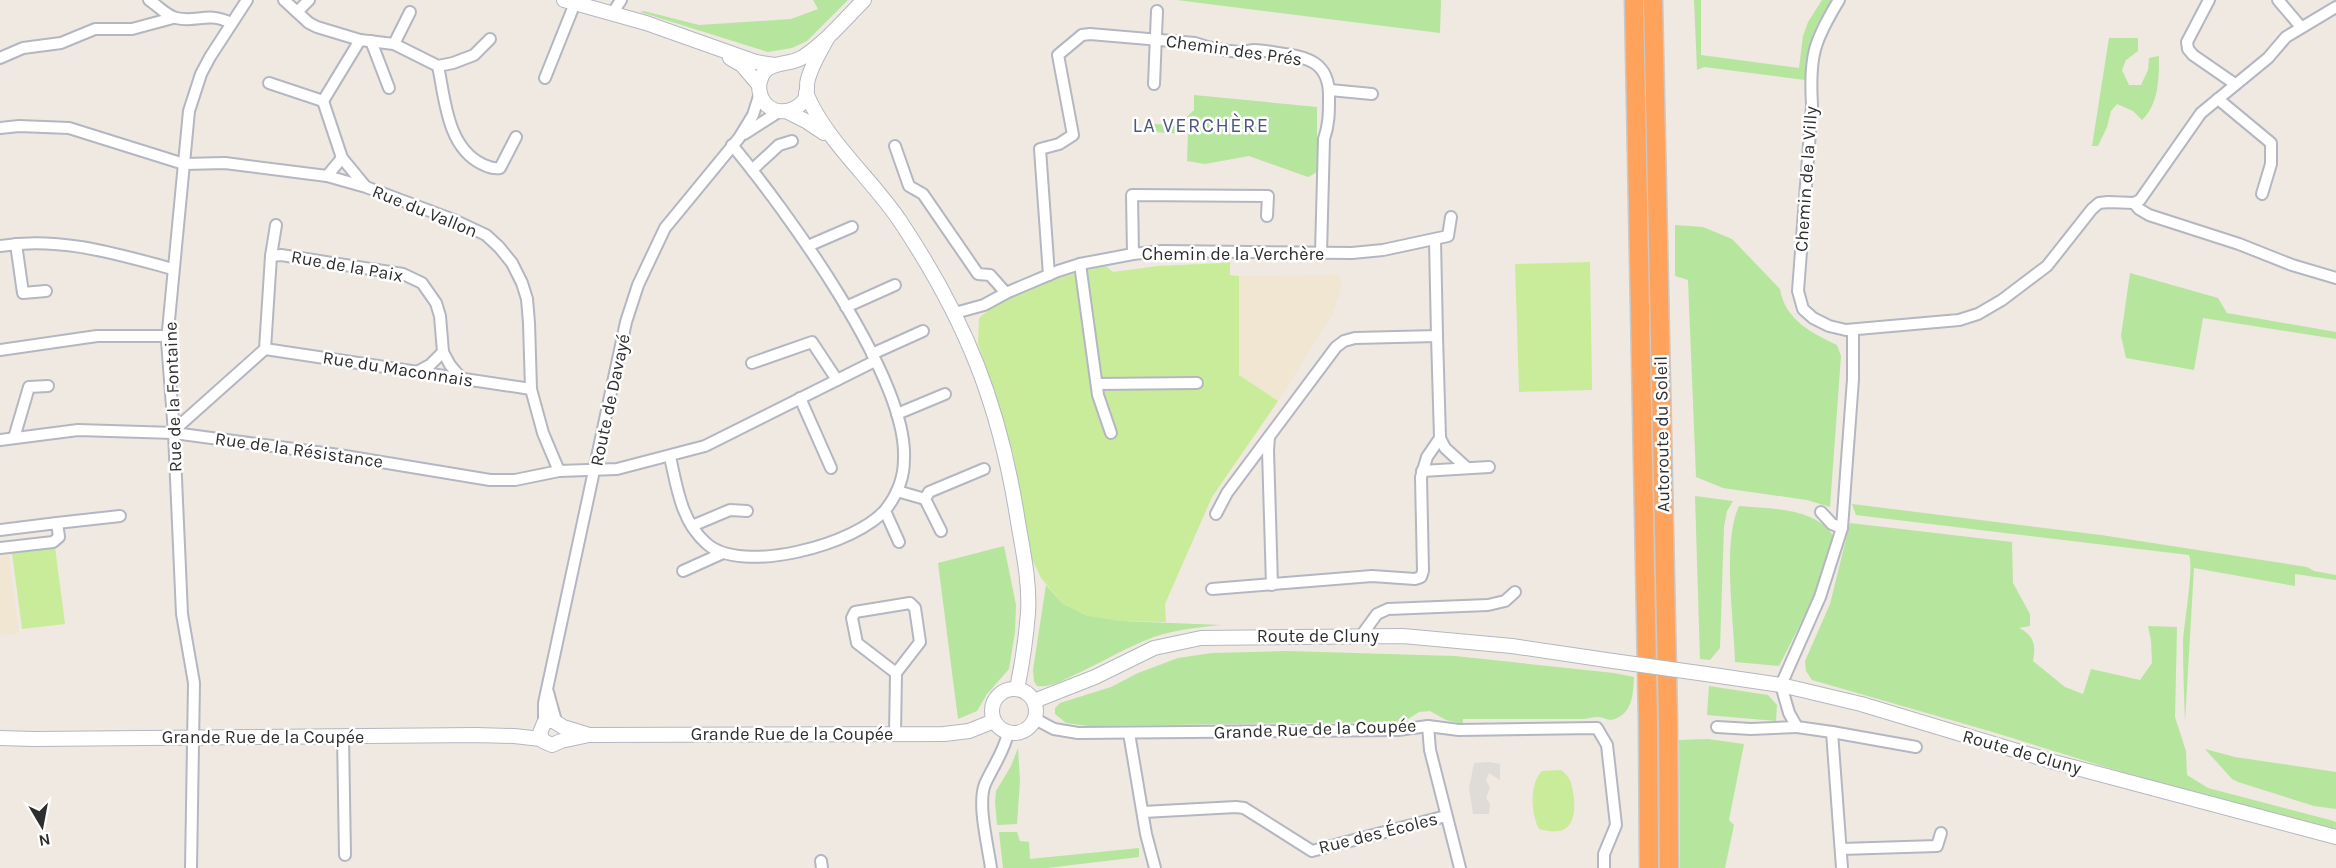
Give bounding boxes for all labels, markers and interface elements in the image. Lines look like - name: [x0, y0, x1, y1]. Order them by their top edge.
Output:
- street label: Chemin des Prés: [1164, 30, 1304, 70]
- street label: Chemin de la Villy: [1790, 105, 1822, 253]
- district label: LA VERCHÈRE: [1132, 113, 1270, 137]
- street label: Rue du Vallon: [369, 180, 481, 242]
- street label: Chemin de la Verchère: [1142, 243, 1324, 265]
- street label: Rue de la Paix: [289, 245, 405, 287]
- street label: Rue de la Fontaine: [159, 321, 187, 473]
- street label: Route de Davayé: [585, 332, 635, 468]
- street label: Rue du Maconnais: [321, 346, 475, 392]
- street label: Autoroute du Soleil: [1650, 356, 1674, 512]
- street label: Rue de la Résistance: [214, 427, 384, 473]
- street label: Route de Cluny: [1257, 625, 1380, 647]
- street label: Grande Rue de la Coupée: [1213, 714, 1417, 744]
- street label: Grande Rue de la Coupée: [691, 723, 893, 745]
- street label: Route de Cluny: [1960, 725, 2084, 780]
- street label: Grande Rue de la Coupée: [162, 726, 364, 748]
- north arrow: [12, 796, 72, 856]
- street label: Rue des Écoles: [1316, 807, 1440, 858]
- text: N: [37, 830, 52, 851]

